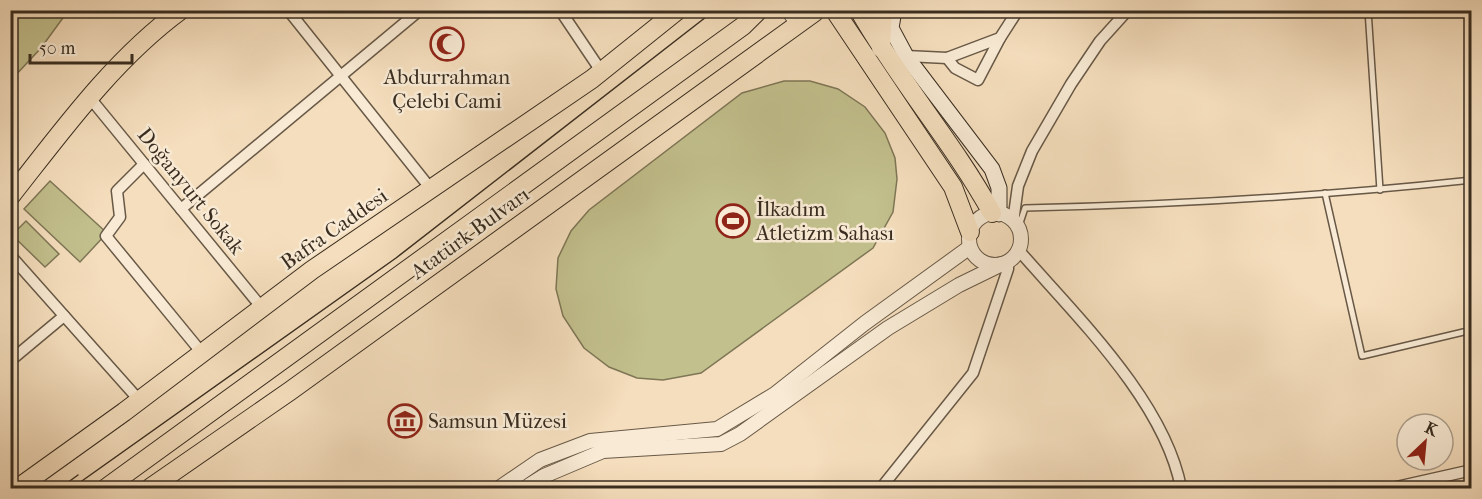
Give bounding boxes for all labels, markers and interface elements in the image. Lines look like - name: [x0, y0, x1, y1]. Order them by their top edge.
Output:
- mosque icon: Abdurrahman Çelebi Cami: [429, 26, 465, 62]
- scale bar: [30, 27, 132, 65]
- text: 50 m: [39, 38, 76, 59]
- place label: Abdurrahman Çelebi Cami: [383, 65, 510, 114]
- street label: Doğanyurt Sokak: [133, 123, 249, 259]
- street label: Atatürk Bulvarı: [405, 182, 534, 285]
- street label: Bafra Caddesi: [276, 183, 392, 275]
- place label: İlkadım Atletizm Sahası: [755, 197, 894, 245]
- sports icon: İlkadım Atletizm Sahası: [715, 203, 751, 239]
- museum icon: Samsun Müzesi: [387, 403, 423, 439]
- place label: Samsun Müzesi: [428, 409, 567, 433]
- north arrow: [1395, 412, 1455, 472]
- text: K: [1422, 418, 1442, 441]

